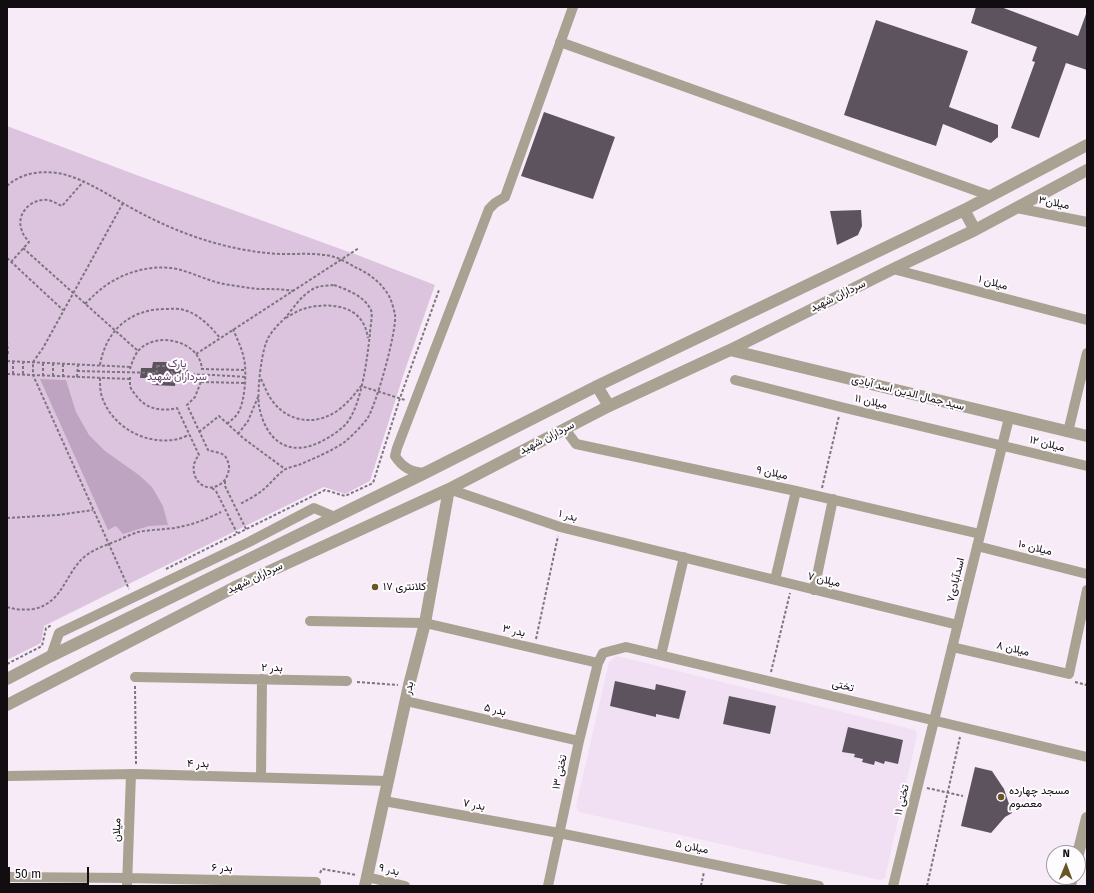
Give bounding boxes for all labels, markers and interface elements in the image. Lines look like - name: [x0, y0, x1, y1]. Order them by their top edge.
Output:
- street label: میلان۳: [1037, 194, 1071, 212]
- street label: میلان ۱: [977, 273, 1009, 293]
- street label: سرداران شهید: [808, 277, 868, 315]
- park label: پارک سرداران شهید: [147, 357, 207, 383]
- street label: سید جمال الدین اسد آبادی: [850, 373, 966, 413]
- street label: میلان ۱۱: [853, 392, 889, 412]
- street label: سرداران شهید: [517, 419, 577, 457]
- street label: میلان ۱۲: [1028, 433, 1066, 455]
- street label: میلان ۹: [755, 463, 789, 483]
- street label: بدر ۱: [557, 507, 579, 525]
- street label: میلان ۱۰: [1017, 537, 1053, 559]
- street label: اسدآبادی۷: [944, 556, 968, 604]
- street label: سرداران شهید: [225, 559, 285, 597]
- street label: میلان ۷: [806, 570, 842, 590]
- place label: کلانتری ۱۷: [383, 580, 426, 594]
- marker: کلانتری ۱۷: [370, 582, 380, 592]
- street label: بدر ۳: [501, 622, 527, 640]
- street label: میلان ۸: [995, 639, 1031, 659]
- street label: بدر ۲: [261, 661, 283, 675]
- street label: تختی: [831, 677, 855, 695]
- street label: بدر: [401, 680, 417, 696]
- street label: بدر ۵: [483, 701, 507, 719]
- street label: تختی ۱۳: [550, 753, 570, 791]
- street label: بدر ۴: [187, 757, 209, 771]
- street label: تختی ۱۱: [892, 783, 912, 817]
- place label: مسجد چهارده معصوم: [1009, 784, 1069, 810]
- marker: مسجد چهارده معصوم: [996, 792, 1006, 802]
- street label: بدر ۷: [462, 797, 486, 813]
- street label: میلان: [110, 818, 124, 842]
- street label: میلان ۵: [674, 837, 710, 857]
- north arrow: [1046, 845, 1086, 885]
- text: N: [1062, 847, 1070, 860]
- scale bar: [10, 859, 91, 885]
- street label: بدر ۶: [211, 861, 233, 875]
- street label: بدر ۹: [377, 861, 401, 879]
- text: 50 m: [15, 867, 41, 881]

